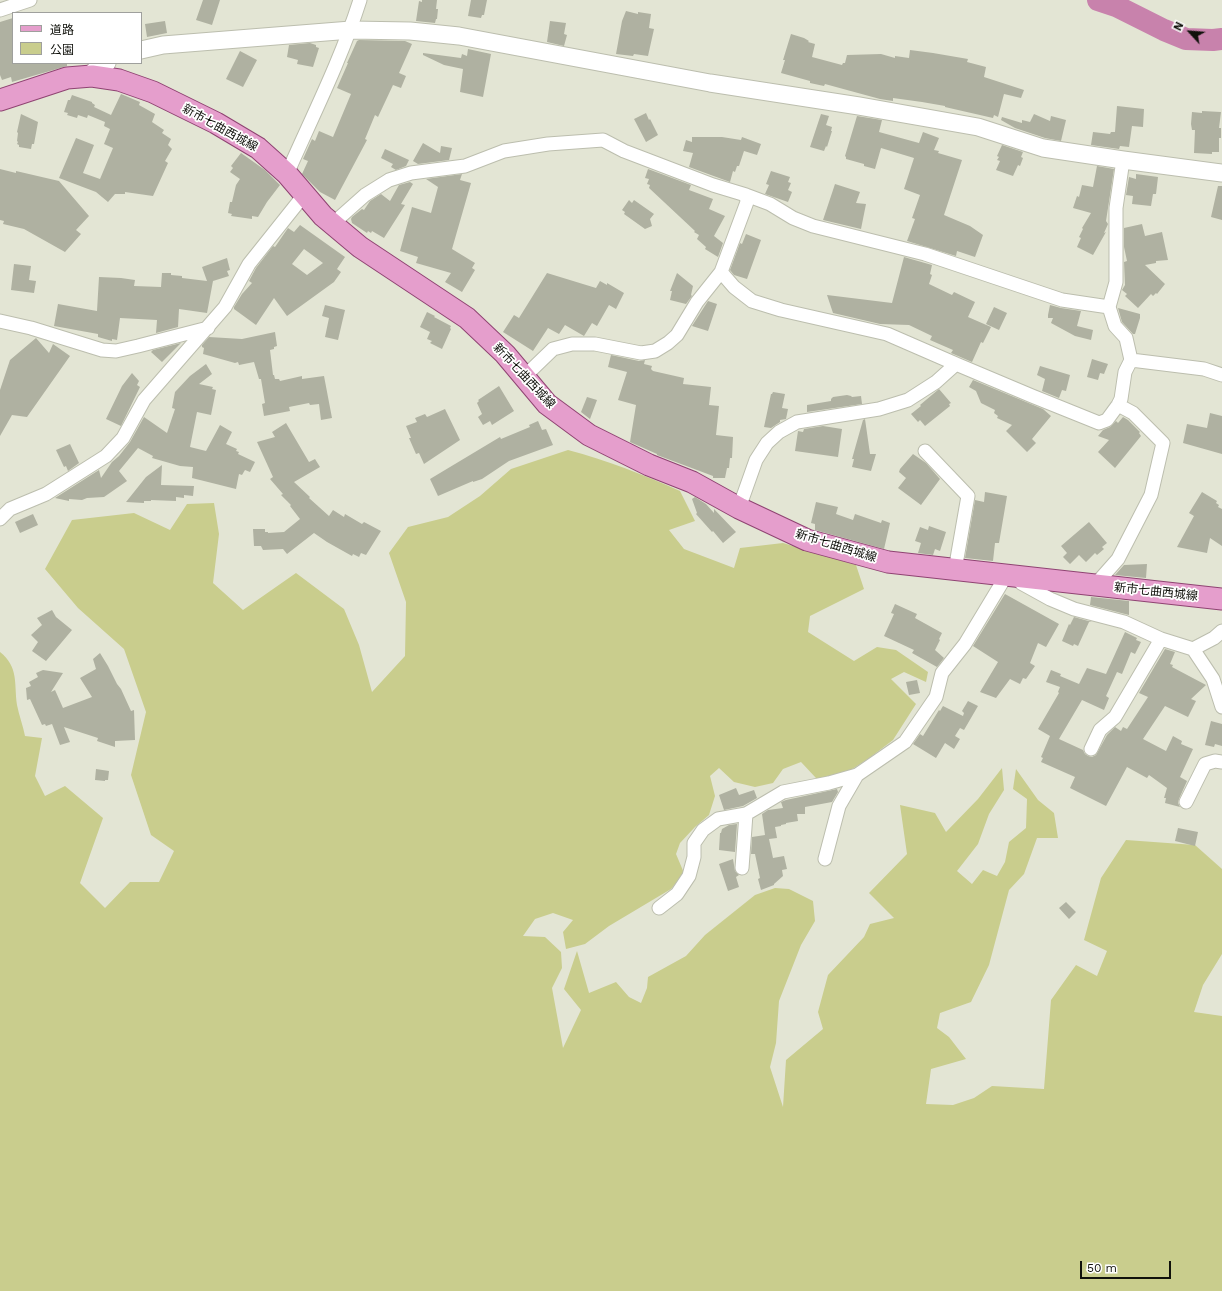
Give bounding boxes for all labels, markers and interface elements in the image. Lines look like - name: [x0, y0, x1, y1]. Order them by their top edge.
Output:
- legend: [12, 12, 142, 64]
- north arrow: [1170, 12, 1210, 52]
- text: N: [1171, 20, 1186, 33]
- text: 道路: [50, 23, 74, 37]
- text: 公園: [50, 43, 74, 57]
- street label: 新市七曲西城線: [180, 101, 260, 155]
- street label: 新市七曲西城線: [490, 340, 558, 412]
- street label: 新市七曲西城線: [794, 527, 878, 565]
- street label: 新市七曲西城線: [1113, 580, 1199, 604]
- scale bar: [1082, 1253, 1173, 1279]
- text: 50 m: [1087, 1261, 1117, 1275]

